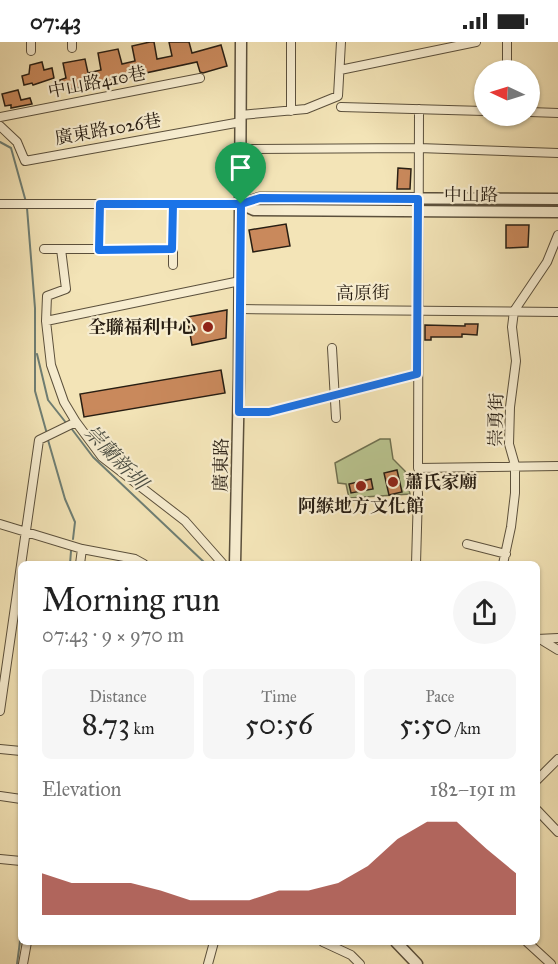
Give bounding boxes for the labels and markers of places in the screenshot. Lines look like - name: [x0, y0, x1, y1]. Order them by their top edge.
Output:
- pin: [215, 142, 266, 204]
- place label: 全聯福利中心: [88, 316, 196, 338]
- marker: 全聯福利中心: [201, 320, 215, 334]
- place label: 蕭氏家廟: [405, 471, 477, 493]
- marker: 蕭氏家廟: [386, 475, 400, 489]
- marker: 阿緱地方文化館: [354, 479, 368, 493]
- place label: 阿緱地方文化館: [298, 495, 424, 517]

